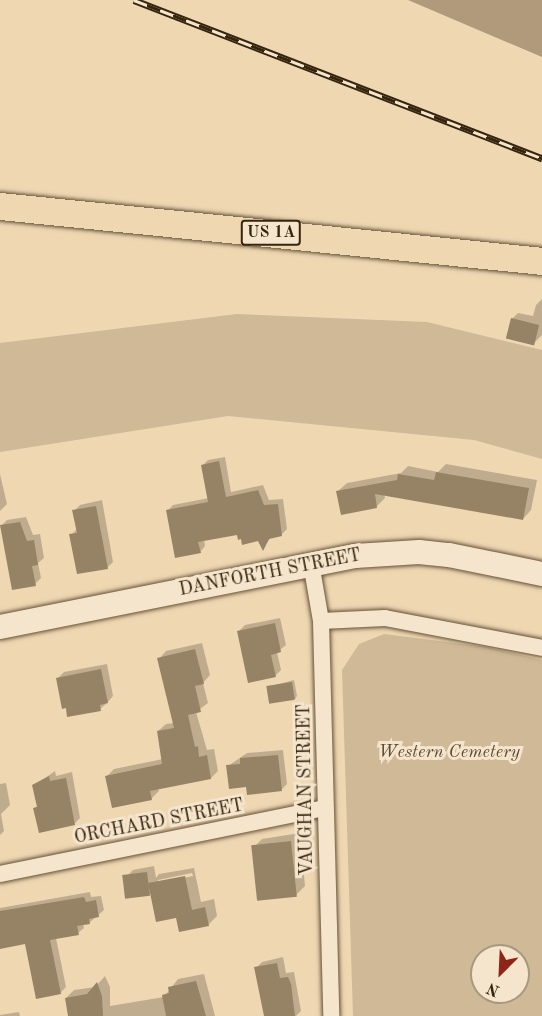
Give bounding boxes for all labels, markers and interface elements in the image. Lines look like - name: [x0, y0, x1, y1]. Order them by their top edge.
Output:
- road number: US 1A: [240, 220, 302, 246]
- street label: DANFORTH STREET: [177, 545, 363, 601]
- street label: VAUGHAN STREET: [294, 704, 318, 876]
- park label: Western Cemetery: [378, 741, 520, 763]
- street label: ORCHARD STREET: [72, 795, 246, 849]
- north arrow: [470, 944, 530, 1004]
- text: N: [485, 979, 502, 998]

